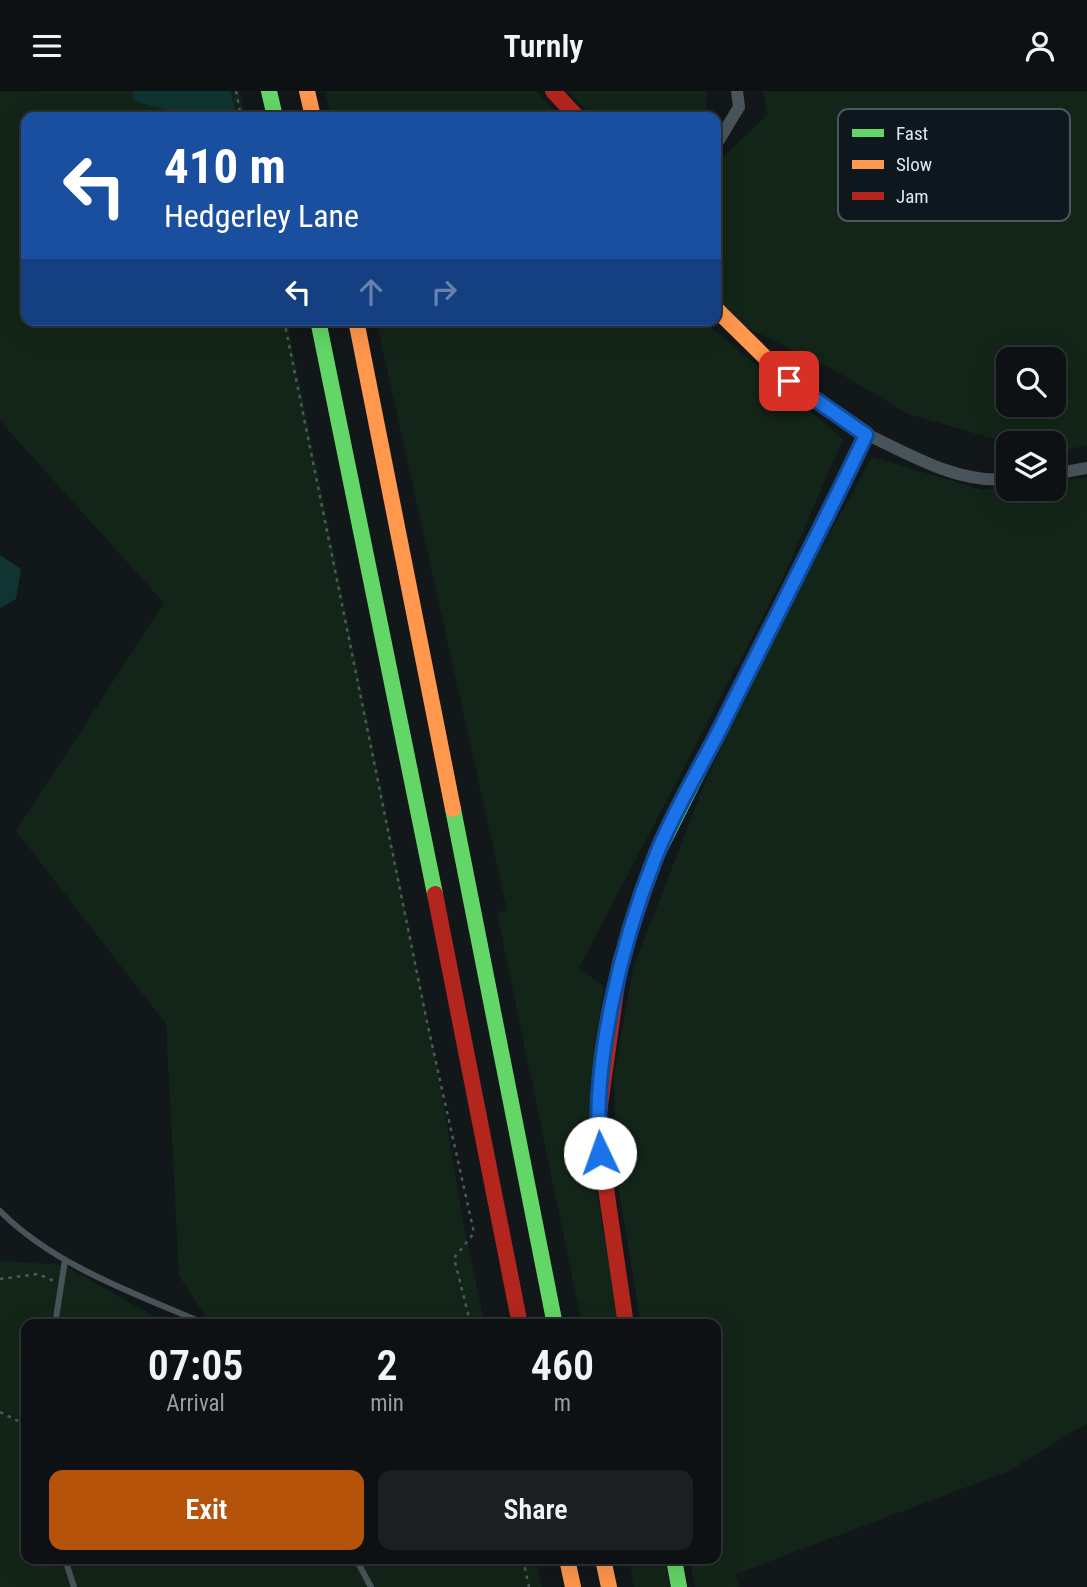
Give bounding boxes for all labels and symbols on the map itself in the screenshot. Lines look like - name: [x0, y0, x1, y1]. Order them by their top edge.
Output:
- legend: [838, 109, 1070, 221]
- text: Fast: [896, 122, 928, 145]
- text: Slow: [896, 153, 932, 176]
- text: Jam: [896, 185, 929, 208]
- pin: [759, 351, 819, 411]
- position arrow: [563, 1116, 637, 1190]

